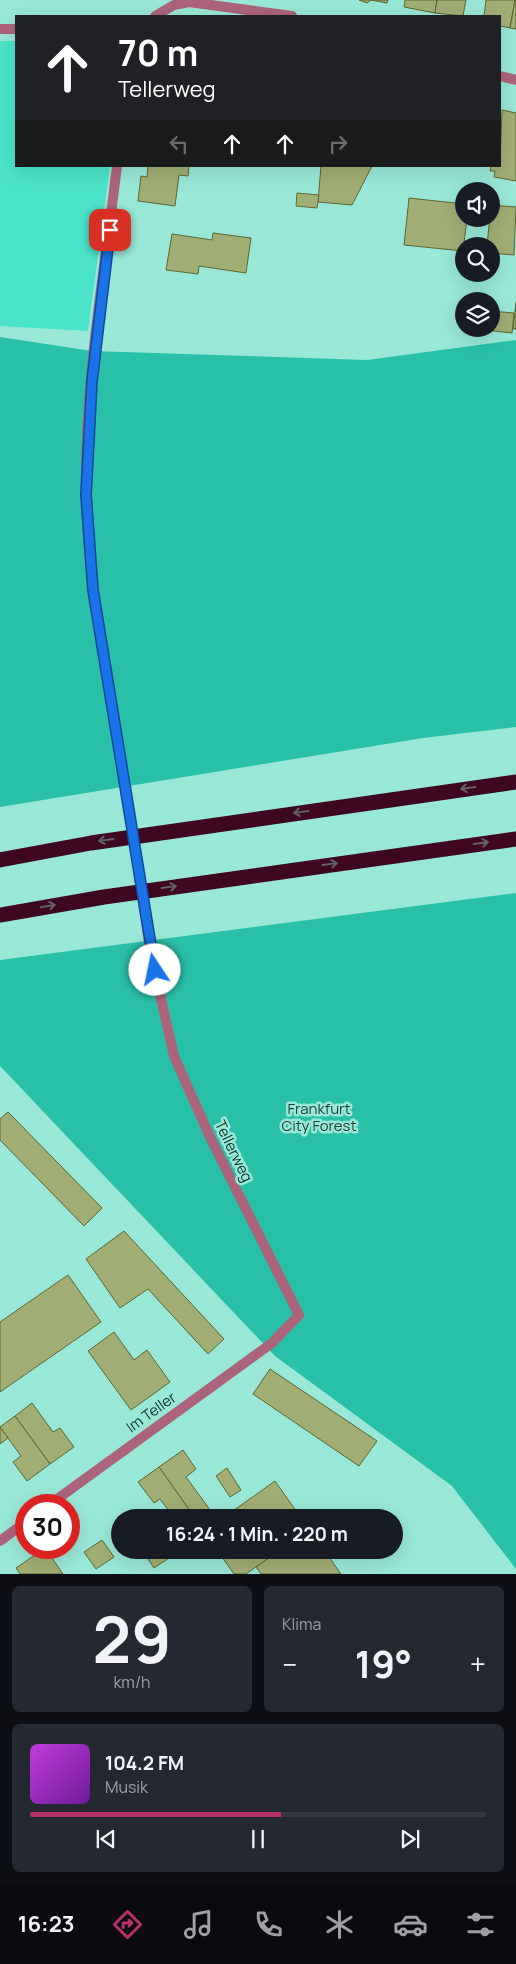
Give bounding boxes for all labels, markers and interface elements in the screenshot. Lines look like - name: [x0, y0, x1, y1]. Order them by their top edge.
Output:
- text: 70 m: [118, 29, 198, 77]
- icon: ahead: [35, 35, 100, 100]
- text: Tellerweg: [118, 74, 216, 104]
- icon: left: [165, 130, 193, 158]
- icon: ahead: [218, 130, 246, 158]
- icon: ahead: [271, 130, 299, 158]
- icon: right: [324, 130, 352, 158]
- map controls: [455, 182, 500, 337]
- button: sound: [455, 182, 500, 227]
- pin: [89, 209, 131, 251]
- icon: arrive: [96, 216, 124, 244]
- button: search: [455, 237, 500, 282]
- button: layers: [455, 292, 500, 337]
- one-way arrow: [460, 783, 476, 793]
- one-way arrow: [293, 807, 309, 817]
- one-way arrow: [98, 836, 114, 846]
- one-way arrow: [473, 838, 489, 848]
- one-way arrow: [322, 859, 338, 869]
- one-way arrow: [161, 882, 177, 892]
- one-way arrow: [40, 901, 56, 911]
- position arrow: [128, 943, 180, 995]
- park label: Frankfurt City Forest: [281, 1098, 357, 1136]
- street label: Tellerweg: [210, 1116, 258, 1186]
- street label: Im Teller: [122, 1386, 181, 1437]
- speed limit sign: 30: [15, 1494, 80, 1559]
- text: 16:24 · 1 Min. · 220 m: [166, 1521, 348, 1547]
- text: 29: [92, 1594, 172, 1683]
- text: Klima: [282, 1613, 321, 1635]
- text: 19°: [355, 1637, 412, 1689]
- text: −: [282, 1645, 297, 1683]
- text: +: [470, 1645, 486, 1683]
- text: km/h: [113, 1671, 151, 1693]
- text: 104.2 FM: [105, 1750, 184, 1776]
- text: Musik: [105, 1776, 148, 1798]
- icon: previous: [92, 1825, 120, 1853]
- icon: pause: [244, 1825, 272, 1853]
- icon: next: [396, 1825, 424, 1853]
- icon: directions: [110, 1907, 145, 1942]
- icon: music: [181, 1907, 216, 1942]
- icon: phone: [251, 1907, 286, 1942]
- icon: climate: [322, 1907, 357, 1942]
- icon: car: [393, 1907, 428, 1942]
- icon: filters: [463, 1907, 498, 1942]
- text: 16:23: [18, 1909, 75, 1939]

